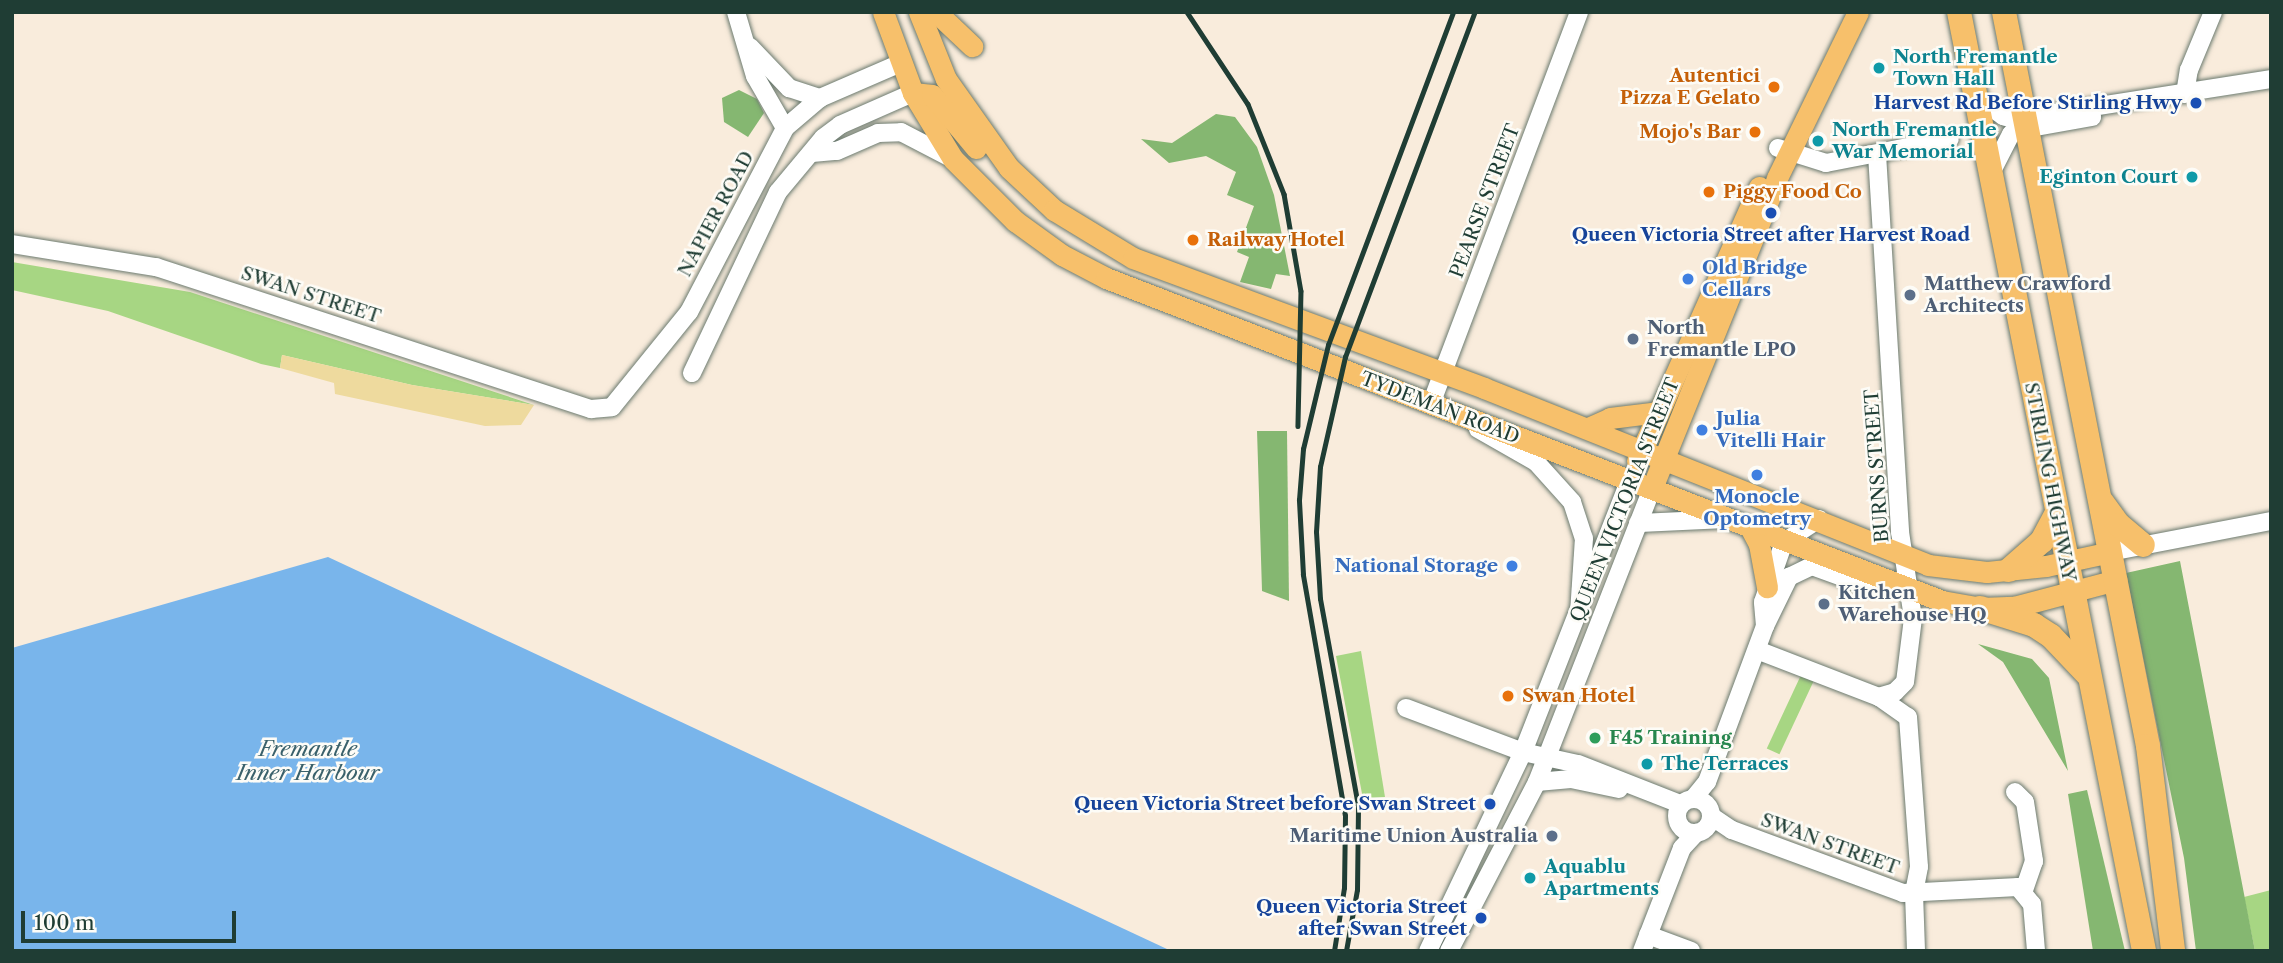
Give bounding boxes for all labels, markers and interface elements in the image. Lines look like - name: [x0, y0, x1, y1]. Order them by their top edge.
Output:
- place label: North Fremantle Town Hall: [1893, 46, 2058, 90]
- marker: North Fremantle Town Hall: [1871, 60, 1887, 76]
- place label: Autentici Pizza E Gelato: [1620, 65, 1760, 109]
- marker: Autentici Pizza E Gelato: [1766, 79, 1782, 95]
- place label: Harvest Rd Before Stirling Hwy: [1874, 92, 2182, 114]
- marker: Harvest Rd Before Stirling Hwy: [2188, 95, 2204, 111]
- place label: North Fremantle War Memorial: [1832, 119, 1997, 163]
- street label: PEARSE STREET: [1445, 121, 1525, 281]
- place label: Mojo's Bar: [1639, 121, 1741, 143]
- marker: Mojo's Bar: [1747, 124, 1763, 140]
- marker: North Fremantle War Memorial: [1810, 133, 1826, 149]
- street label: NAPIER ROAD: [673, 147, 759, 281]
- place label: Eginton Court: [2039, 166, 2178, 188]
- marker: Eginton Court: [2184, 169, 2200, 185]
- place label: Piggy Food Co: [1723, 181, 1862, 203]
- marker: Piggy Food Co: [1701, 184, 1717, 200]
- marker: Queen Victoria Street after Harvest Road: [1763, 205, 1779, 221]
- place label: Queen Victoria Street after Harvest Road: [1571, 224, 1971, 246]
- place label: Railway Hotel: [1207, 229, 1345, 251]
- marker: Railway Hotel: [1185, 232, 1201, 248]
- place label: Old Bridge Cellars: [1702, 257, 1807, 301]
- street label: SWAN STREET: [238, 262, 384, 328]
- marker: Old Bridge Cellars: [1680, 271, 1696, 287]
- place label: Matthew Crawford Architects: [1924, 273, 2112, 317]
- marker: Matthew Crawford Architects: [1902, 287, 1918, 303]
- place label: North Fremantle LPO: [1647, 317, 1796, 361]
- marker: North Fremantle LPO: [1625, 331, 1641, 347]
- street label: TYDEMAN ROAD: [1357, 367, 1523, 449]
- street label: QUEEN VICTORIA STREET: [1565, 374, 1685, 626]
- street label: STIRLING HIGHWAY: [2020, 381, 2080, 583]
- street label: BURNS STREET: [1860, 389, 1894, 543]
- place label: Julia Vitelli Hair: [1716, 408, 1825, 452]
- marker: Julia Vitelli Hair: [1694, 422, 1710, 438]
- marker: Monocle Optometry: [1749, 467, 1765, 483]
- place label: Monocle Optometry: [1703, 486, 1811, 530]
- place label: National Storage: [1335, 555, 1498, 577]
- marker: National Storage: [1504, 558, 1520, 574]
- place label: Kitchen Warehouse HQ: [1838, 582, 1987, 626]
- marker: Kitchen Warehouse HQ: [1816, 596, 1832, 612]
- place label: Swan Hotel: [1522, 685, 1635, 707]
- marker: Swan Hotel: [1500, 688, 1516, 704]
- place label: F45 Training: [1609, 727, 1732, 749]
- marker: F45 Training: [1587, 730, 1603, 746]
- water label: Fremantle Inner Harbour: [237, 736, 379, 786]
- place label: The Terraces: [1661, 753, 1789, 775]
- marker: The Terraces: [1639, 756, 1655, 772]
- place label: Queen Victoria Street before Swan Street: [1073, 793, 1476, 815]
- marker: Queen Victoria Street before Swan Street: [1482, 796, 1498, 812]
- street label: SWAN STREET: [1758, 808, 1902, 880]
- place label: Maritime Union Australia: [1289, 825, 1538, 847]
- marker: Maritime Union Australia: [1544, 828, 1560, 844]
- place label: Aquablu Apartments: [1544, 856, 1659, 900]
- marker: Aquablu Apartments: [1522, 870, 1538, 886]
- place label: Queen Victoria Street after Swan Street: [1255, 896, 1467, 940]
- scale bar: [24, 897, 240, 941]
- text: 100 m: [34, 910, 95, 935]
- marker: Queen Victoria Street after Swan Street: [1473, 910, 1489, 926]

